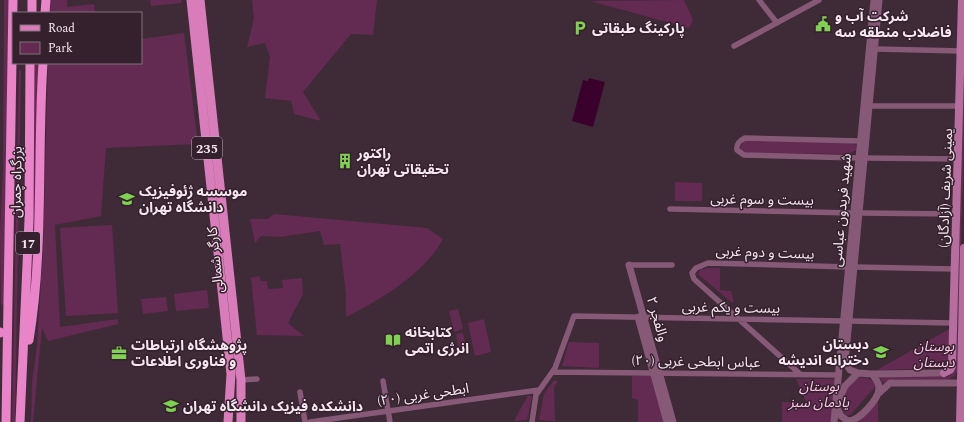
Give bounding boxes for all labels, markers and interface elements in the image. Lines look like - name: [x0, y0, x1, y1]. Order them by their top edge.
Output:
- place label: شرکت آب و فاضلاب منطقه سه: [835, 6, 952, 43]
- legend: [12, 12, 142, 64]
- public building icon: شرکت آب و فاضلاب منطقه سه: [814, 15, 832, 33]
- place label: پارکینگ طبقاتی: [592, 18, 685, 39]
- text: Road: [48, 19, 75, 38]
- parking icon: پارکینگ طبقاتی: [571, 19, 589, 37]
- text: Park: [48, 39, 73, 58]
- street label: یمینی شریف (آزادگان): [933, 128, 958, 248]
- road number: 235: [192, 137, 222, 159]
- place label: راکتور تحقیقاتی تهران: [356, 143, 449, 180]
- street label: بزرگراه چمران: [5, 146, 28, 218]
- building icon: راکتور تحقیقاتی تهران: [336, 152, 354, 170]
- street label: شهید فریدون عباسی: [826, 152, 857, 268]
- place label: موسسه ژئوفیزیک دانشگاه تهران: [139, 181, 247, 218]
- street label: بیست و سوم غربی: [710, 188, 814, 211]
- school or university icon: موسسه ژئوفیزیک دانشگاه تهران: [118, 190, 136, 208]
- street label: کارگر شمالی: [202, 226, 229, 294]
- road number: 17: [16, 232, 40, 254]
- street label: بیست و دوم غربی: [715, 240, 815, 265]
- street label: والفجر ۲: [641, 294, 674, 344]
- street label: بیست و یکم غربی: [682, 296, 781, 319]
- place label: کتابخانه انرژی اتمی: [405, 322, 469, 359]
- library icon: کتابخانه انرژی اتمی: [384, 331, 402, 349]
- place label: دبستان دخترانه اندیشه: [778, 334, 869, 371]
- place label: پژوهشگاه ارتباطات و فناوری اطلاعات: [131, 335, 247, 372]
- park label: بوستان دبستان: [913, 336, 955, 373]
- school or university icon: دبستان دخترانه اندیشه: [872, 343, 890, 361]
- office icon: پژوهشگاه ارتباطات و فناوری اطلاعات: [110, 344, 128, 362]
- street label: عباس ابطحی غربی (۲۰): [631, 350, 761, 373]
- park label: بوستان یادمان سبز: [788, 376, 850, 413]
- street label: ابطحی غربی (۲۰): [376, 378, 470, 411]
- place label: دانشکده فیزیک دانشگاه تهران: [183, 396, 363, 417]
- school or university icon: دانشکده فیزیک دانشگاه تهران: [162, 397, 180, 415]

